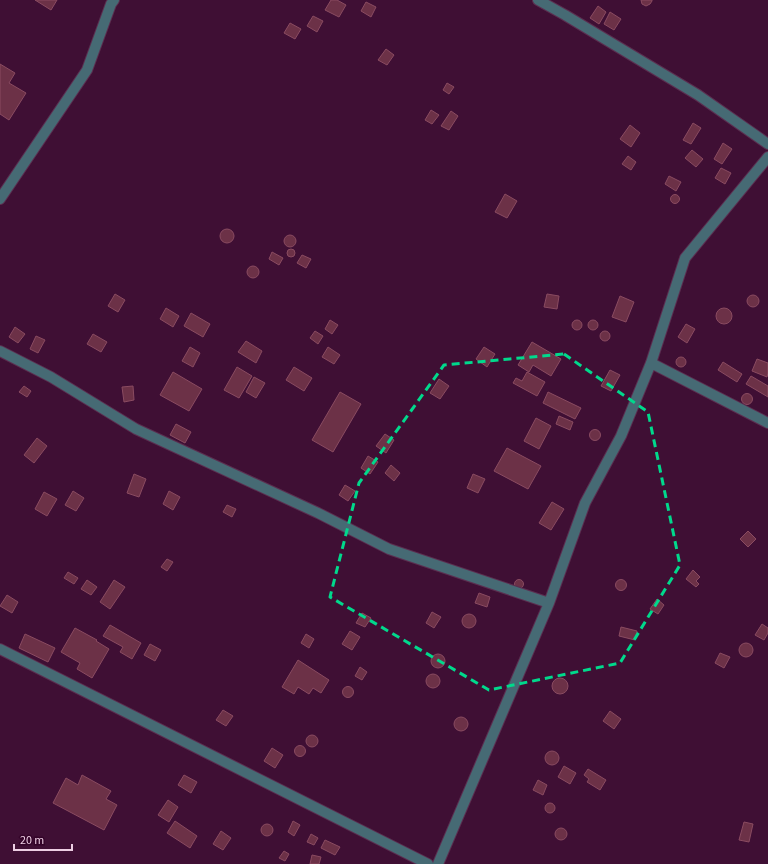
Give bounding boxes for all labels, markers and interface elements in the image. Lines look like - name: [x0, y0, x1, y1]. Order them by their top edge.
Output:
- scale bar: [14, 826, 72, 852]
- text: 20 m: [20, 832, 44, 849]

